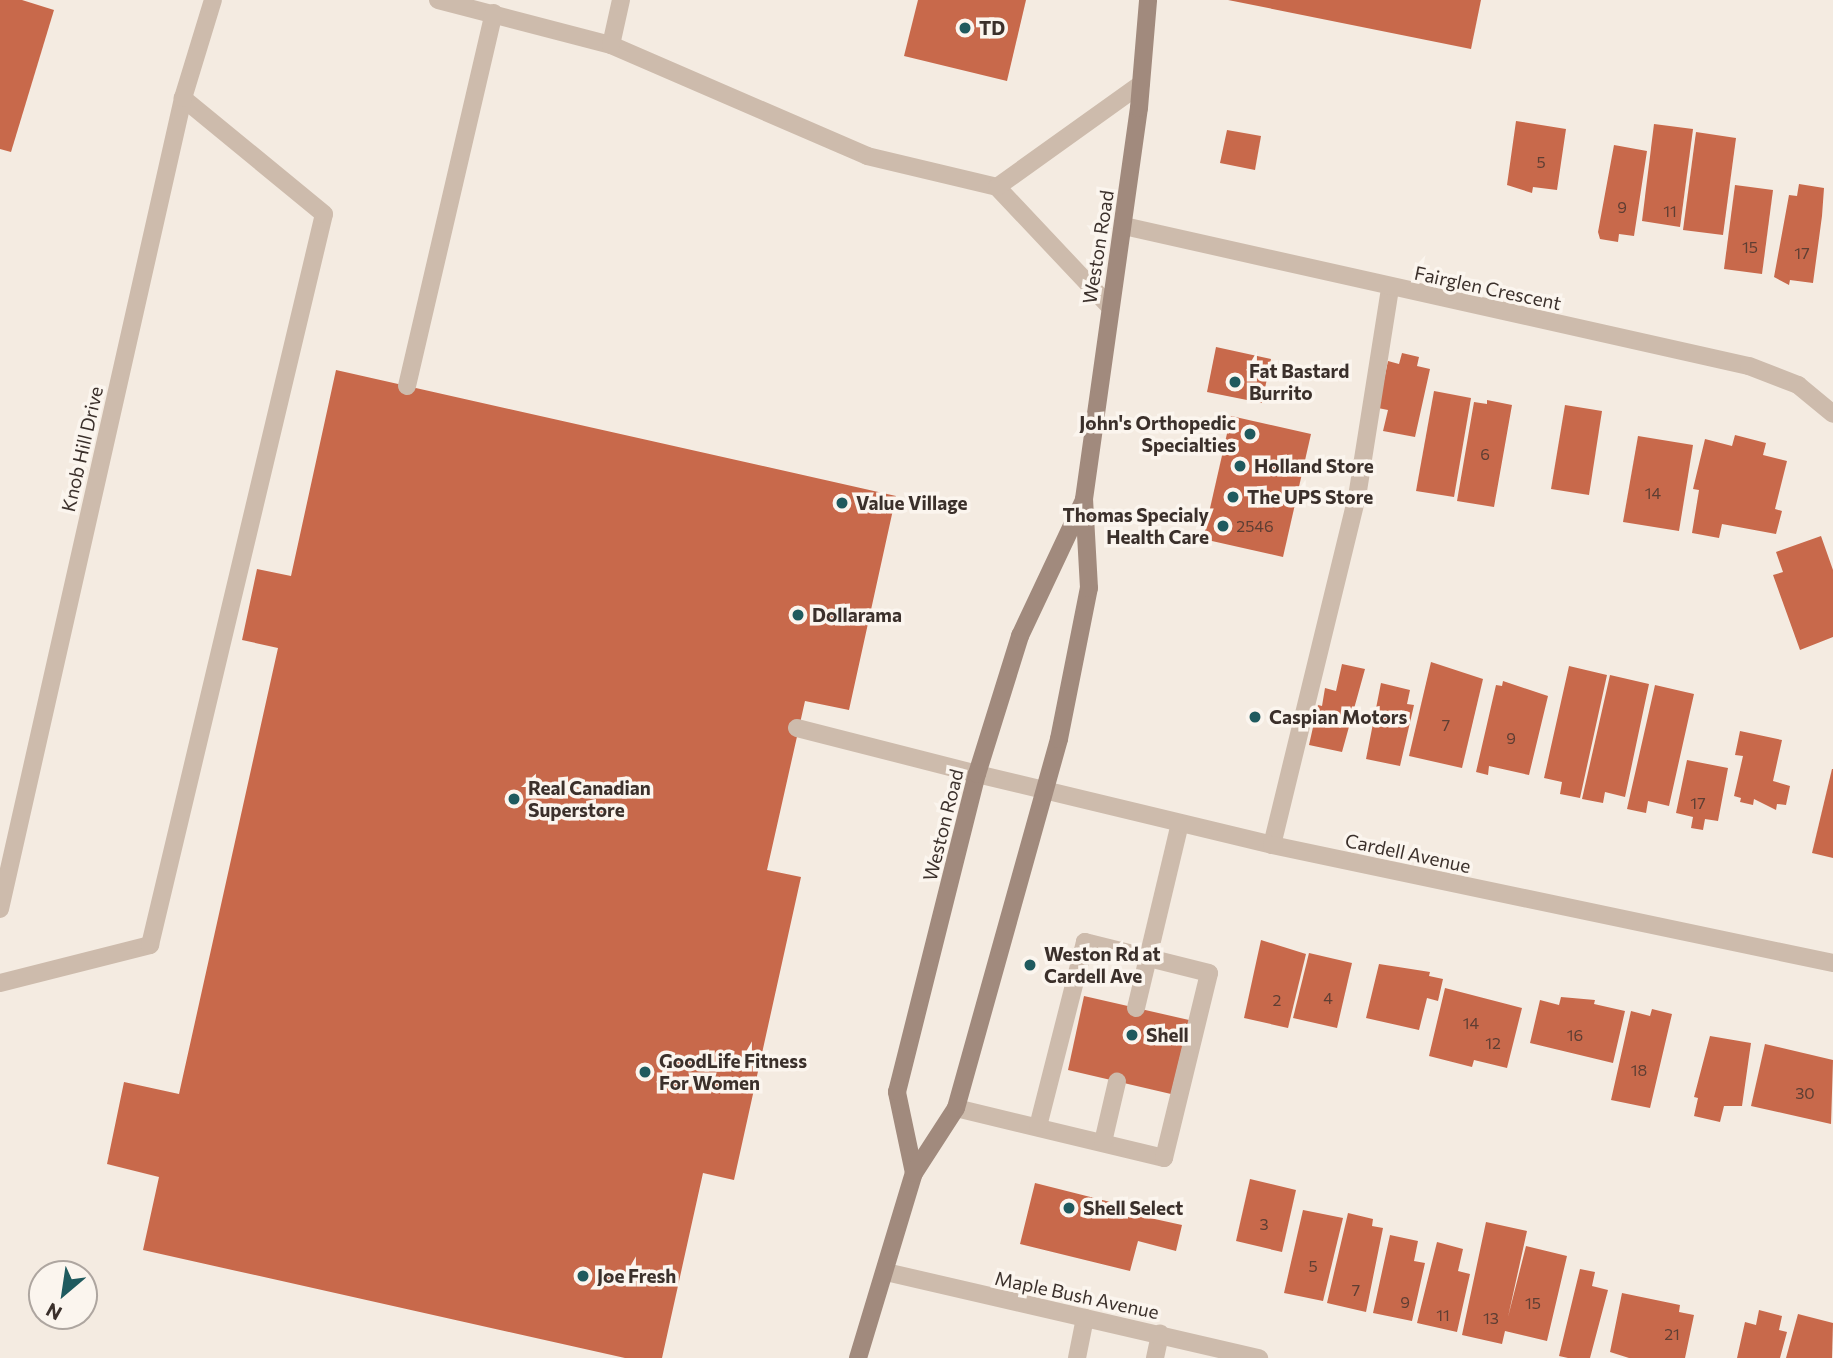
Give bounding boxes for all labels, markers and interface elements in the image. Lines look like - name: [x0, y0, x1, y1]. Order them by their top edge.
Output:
- place label: TD: [979, 17, 1005, 39]
- marker: TD: [957, 20, 973, 36]
- house number: 5: [1536, 152, 1546, 172]
- street label: Weston Road: [1078, 189, 1118, 305]
- house number: 9: [1617, 197, 1627, 217]
- house number: 11: [1663, 201, 1677, 221]
- house number: 15: [1742, 237, 1758, 257]
- house number: 17: [1794, 243, 1810, 263]
- street label: Fairglen Crescent: [1412, 261, 1564, 315]
- place label: Fat Bastard Burrito: [1249, 360, 1349, 404]
- marker: Fat Bastard Burrito: [1227, 374, 1243, 390]
- street label: Knob Hill Drive: [56, 384, 108, 514]
- place label: John's Orthopedic Specialties: [1079, 412, 1236, 456]
- marker: John's Orthopedic Specialties: [1242, 426, 1258, 442]
- house number: 6: [1480, 444, 1490, 464]
- place label: Holland Store: [1254, 455, 1374, 477]
- marker: Holland Store: [1232, 458, 1248, 474]
- house number: 14: [1645, 483, 1661, 503]
- place label: The UPS Store: [1247, 486, 1373, 508]
- marker: The UPS Store: [1225, 489, 1241, 505]
- place label: Value Village: [856, 492, 967, 514]
- marker: Value Village: [834, 495, 850, 511]
- place label: Thomas Specialy Health Care: [1063, 504, 1209, 548]
- house number: 2546: [1236, 516, 1274, 536]
- marker: Thomas Specialy Health Care: [1215, 518, 1231, 534]
- place label: Dollarama: [812, 604, 902, 626]
- marker: Dollarama: [790, 607, 806, 623]
- place label: Caspian Motors: [1269, 706, 1407, 728]
- marker: Caspian Motors: [1247, 709, 1263, 725]
- house number: 7: [1442, 715, 1450, 735]
- house number: 9: [1506, 728, 1516, 748]
- street label: Weston Road: [918, 767, 968, 883]
- place label: Real Canadian Superstore: [528, 777, 651, 821]
- marker: Real Canadian Superstore: [506, 791, 522, 807]
- house number: 17: [1690, 793, 1706, 813]
- street label: Cardell Avenue: [1343, 829, 1473, 877]
- place label: Weston Rd at Cardell Ave: [1044, 943, 1160, 987]
- marker: Weston Rd at Cardell Ave: [1022, 957, 1038, 973]
- house number: 4: [1323, 988, 1333, 1008]
- house number: 2: [1273, 990, 1281, 1010]
- house number: 14: [1463, 1013, 1479, 1033]
- place label: Shell: [1146, 1024, 1189, 1046]
- house number: 16: [1567, 1025, 1583, 1045]
- marker: Shell: [1124, 1027, 1140, 1043]
- house number: 12: [1485, 1033, 1501, 1053]
- place label: GoodLife Fitness For Women: [659, 1050, 807, 1094]
- house number: 18: [1631, 1060, 1647, 1080]
- marker: GoodLife Fitness For Women: [637, 1064, 653, 1080]
- house number: 30: [1795, 1083, 1815, 1103]
- place label: Shell Select: [1083, 1197, 1183, 1219]
- marker: Shell Select: [1061, 1200, 1077, 1216]
- house number: 3: [1259, 1214, 1269, 1234]
- house number: 5: [1308, 1256, 1318, 1276]
- north arrow: [28, 1260, 98, 1330]
- place label: Joe Fresh: [597, 1265, 676, 1287]
- street label: Maple Bush Avenue: [993, 1266, 1161, 1324]
- marker: Joe Fresh: [575, 1268, 591, 1284]
- house number: 7: [1352, 1280, 1360, 1300]
- house number: 9: [1400, 1292, 1410, 1312]
- house number: 15: [1525, 1293, 1541, 1313]
- text: N: [42, 1299, 65, 1326]
- house number: 11: [1436, 1305, 1450, 1325]
- house number: 13: [1483, 1308, 1499, 1328]
- house number: 21: [1664, 1324, 1680, 1344]

